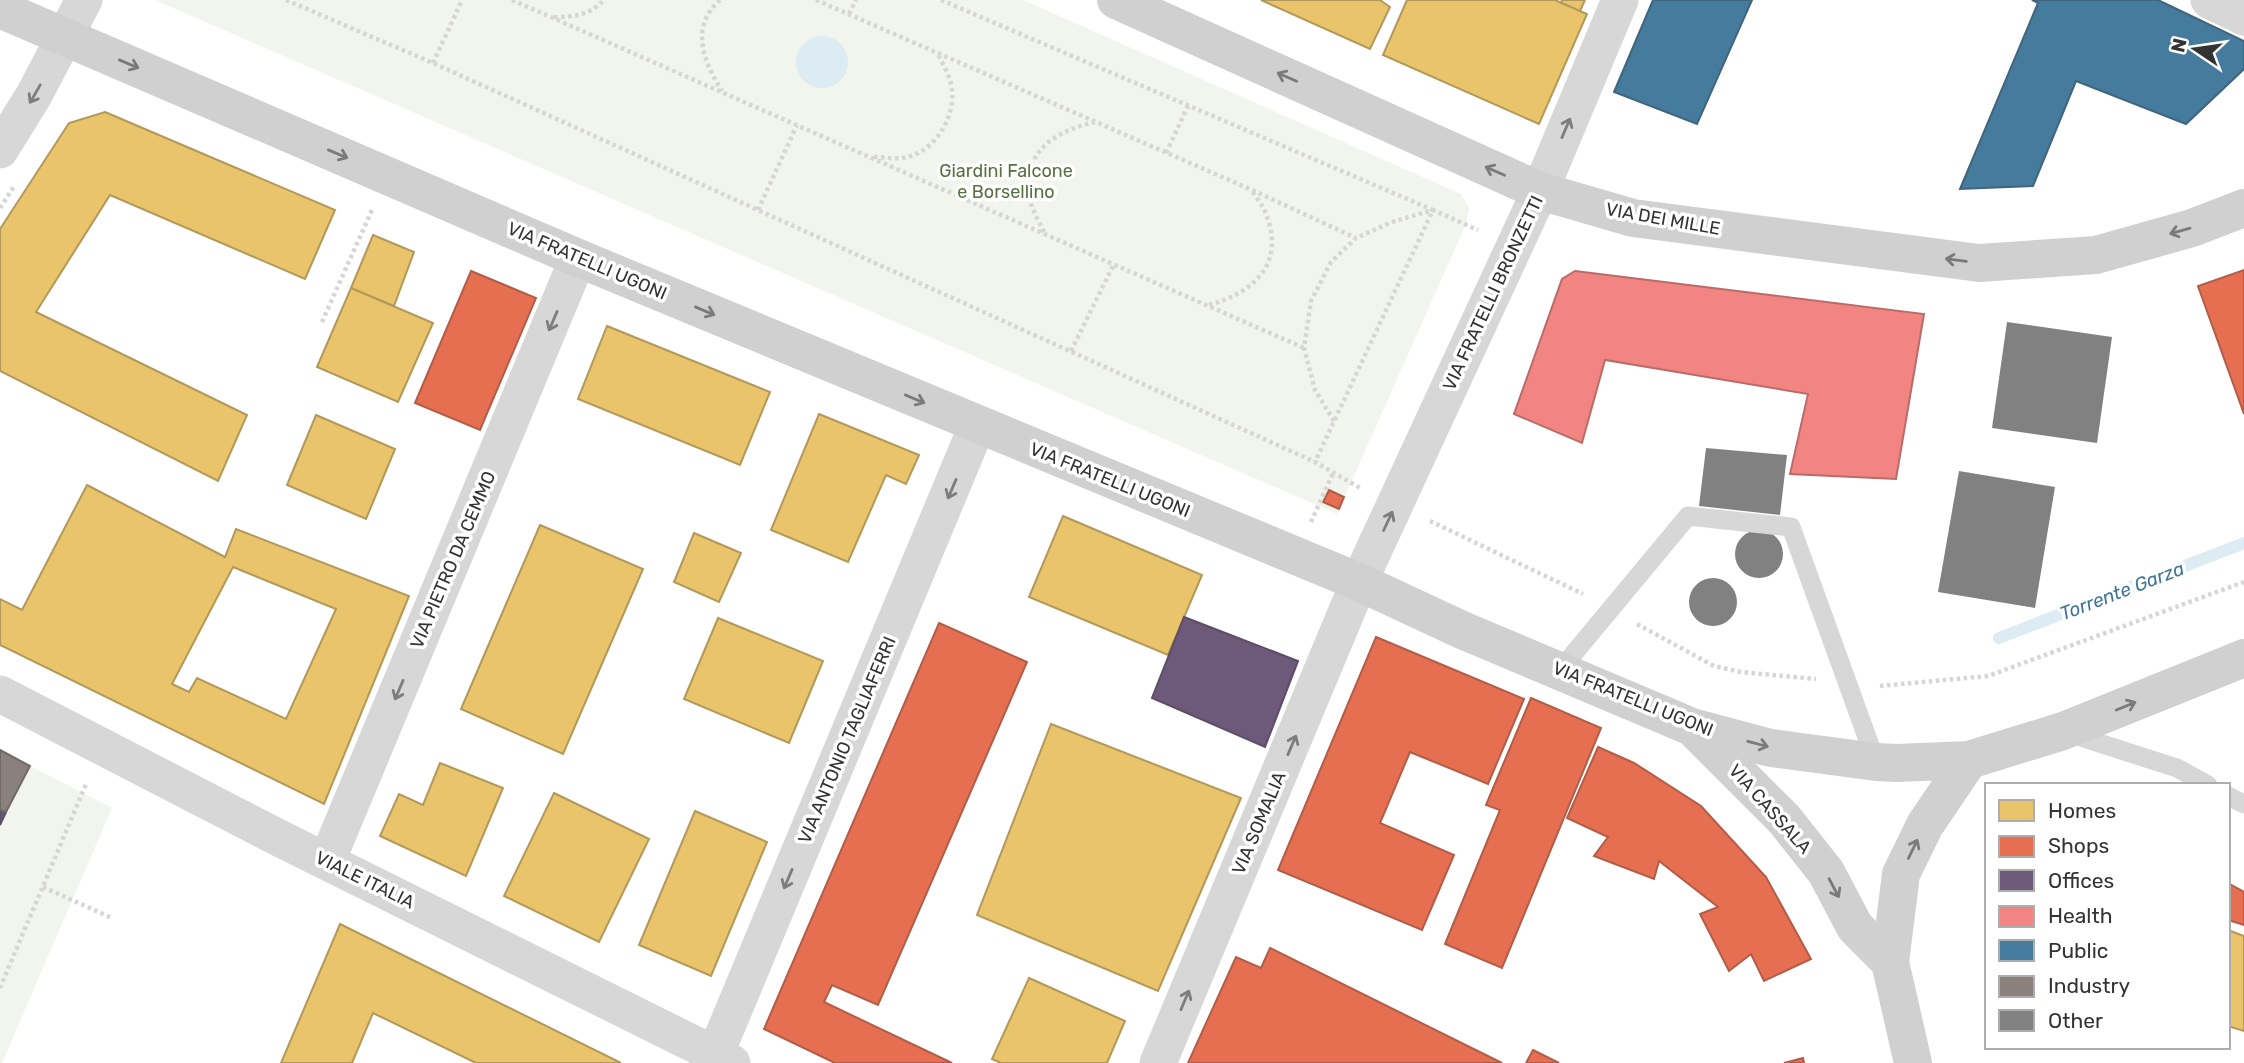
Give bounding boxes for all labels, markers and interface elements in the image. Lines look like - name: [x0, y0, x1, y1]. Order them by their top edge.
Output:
- north arrow: [2160, 14, 2230, 84]
- text: N: [2166, 36, 2192, 55]
- one-way arrow: [118, 58, 140, 71]
- one-way arrow: [1277, 70, 1298, 83]
- one-way arrow: [28, 83, 41, 104]
- one-way arrow: [1560, 118, 1573, 139]
- one-way arrow: [327, 148, 348, 161]
- park label: Giardini Falcone e Borsellino: [939, 160, 1073, 203]
- one-way arrow: [1484, 164, 1506, 177]
- street label: VIA FRATELLI BRONZETTI: [1438, 192, 1548, 394]
- street label: VIA DEI MILLE: [1604, 198, 1722, 240]
- street label: VIA FRATELLI UGONI: [504, 217, 670, 305]
- one-way arrow: [2169, 226, 2191, 239]
- one-way arrow: [1945, 254, 1968, 267]
- one-way arrow: [694, 306, 715, 319]
- one-way arrow: [545, 310, 558, 332]
- one-way arrow: [903, 394, 925, 407]
- street label: VIA FRATELLI UGONI: [1027, 438, 1193, 522]
- street label: VIA PIETRO DA CEMMO: [406, 468, 500, 652]
- one-way arrow: [945, 478, 958, 499]
- one-way arrow: [1383, 510, 1396, 531]
- water label: Torrente Garza: [2057, 557, 2187, 625]
- street label: VIA ANTONIO TAGLIAFERRI: [793, 633, 901, 847]
- street label: VIA FRATELLI UGONI: [1550, 657, 1716, 741]
- one-way arrow: [391, 678, 404, 700]
- one-way arrow: [2114, 699, 2136, 712]
- one-way arrow: [1286, 735, 1299, 757]
- one-way arrow: [1747, 739, 1769, 752]
- street label: VIA CASSALA: [1724, 760, 1816, 858]
- street label: VIA SOMALIA: [1227, 768, 1291, 878]
- legend: [1985, 783, 2230, 1049]
- text: Homes: [2048, 798, 2116, 823]
- text: Shops: [2048, 833, 2109, 858]
- one-way arrow: [1907, 839, 1921, 860]
- street label: VIALE ITALIA: [312, 847, 418, 913]
- one-way arrow: [781, 868, 794, 890]
- text: Offices: [2048, 868, 2114, 893]
- one-way arrow: [1827, 877, 1841, 897]
- text: Health: [2048, 903, 2112, 928]
- text: Public: [2048, 938, 2108, 963]
- text: Industry: [2048, 973, 2130, 998]
- one-way arrow: [1179, 990, 1192, 1011]
- text: Other: [2048, 1008, 2103, 1033]

